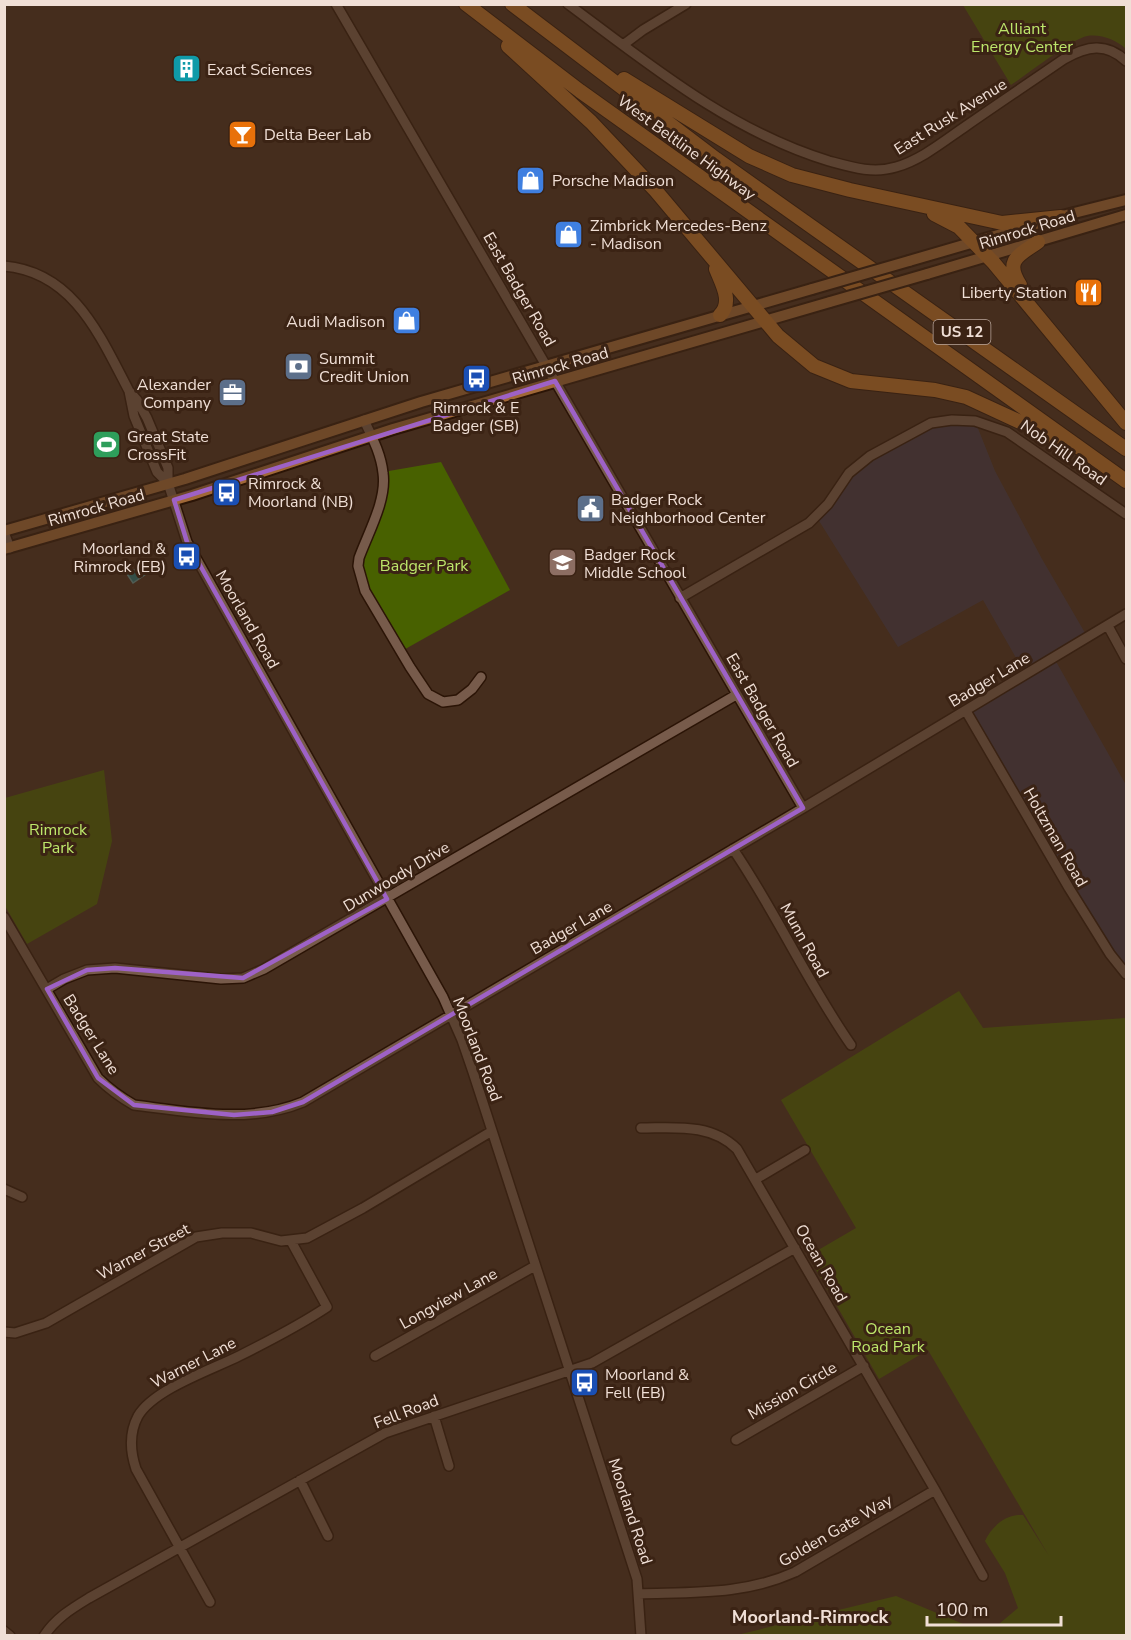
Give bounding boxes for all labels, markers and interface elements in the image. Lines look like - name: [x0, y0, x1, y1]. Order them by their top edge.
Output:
- park label: Alliant Energy Center: [971, 18, 1073, 58]
- building icon: Exact Sciences: [170, 53, 202, 85]
- place label: Exact Sciences: [207, 59, 312, 81]
- street label: East Rusk Avenue: [890, 73, 1011, 160]
- street label: West Beltline Highway: [613, 90, 761, 206]
- bar icon: Delta Beer Lab: [227, 118, 259, 150]
- place label: Delta Beer Lab: [264, 124, 371, 146]
- shop icon: Porsche Madison: [515, 164, 547, 196]
- place label: Porsche Madison: [552, 170, 674, 192]
- street label: Rimrock Road: [977, 205, 1078, 255]
- place label: Zimbrick Mercedes-Benz - Madison: [590, 215, 767, 255]
- shop icon: Zimbrick Mercedes-Benz - Madison: [553, 218, 585, 250]
- street label: East Badger Road: [477, 228, 561, 351]
- restaurant icon: Liberty Station: [1072, 276, 1104, 308]
- place label: Liberty Station: [961, 282, 1067, 304]
- shop icon: Audi Madison: [390, 305, 422, 337]
- place label: Audi Madison: [286, 311, 385, 333]
- road number: US 12: [934, 320, 990, 344]
- street label: Rimrock Road: [509, 342, 611, 390]
- place label: Summit Credit Union: [319, 348, 409, 388]
- bank icon: Summit Credit Union: [282, 351, 314, 383]
- bus stop icon: Rimrock & E Badger (SB): [460, 363, 492, 395]
- place label: Alexander Company: [137, 374, 212, 414]
- office icon: Alexander Company: [216, 377, 248, 409]
- place label: Rimrock & E Badger (SB): [432, 397, 520, 437]
- street label: Nob Hill Road: [1016, 415, 1111, 491]
- place label: Great State CrossFit: [127, 426, 209, 466]
- sports icon: Great State CrossFit: [90, 429, 122, 461]
- place label: Rimrock & Moorland (NB): [248, 473, 354, 513]
- bus stop icon: Rimrock & Moorland (NB): [211, 476, 243, 508]
- street label: Rimrock Road: [45, 484, 147, 532]
- place label: Badger Rock Neighborhood Center: [611, 489, 766, 529]
- public building icon: Badger Rock Neighborhood Center: [574, 492, 606, 524]
- place label: Moorland & Rimrock (EB): [74, 538, 166, 578]
- bus stop icon: Moorland & Rimrock (EB): [171, 541, 203, 573]
- place label: Badger Rock Middle School: [584, 544, 686, 584]
- school or university icon: Badger Rock Middle School: [547, 547, 579, 579]
- park label: Badger Park: [380, 555, 469, 577]
- street label: Moorland Road: [210, 566, 284, 673]
- street label: Badger Lane: [945, 647, 1034, 713]
- street label: East Badger Road: [720, 649, 804, 772]
- street label: Holtzman Road: [1018, 784, 1092, 891]
- park label: Rimrock Park: [29, 819, 88, 859]
- street label: Dunwoody Drive: [339, 836, 454, 917]
- street label: Badger Lane: [527, 896, 616, 960]
- street label: Munn Road: [775, 899, 834, 982]
- street label: Badger Lane: [58, 990, 125, 1079]
- street label: Moorland Road: [447, 994, 507, 1105]
- street label: Warner Street: [93, 1218, 194, 1286]
- street label: Ocean Road: [790, 1220, 852, 1307]
- street label: Longview Lane: [396, 1263, 501, 1335]
- park label: Ocean Road Park: [851, 1318, 926, 1358]
- street label: Warner Lane: [147, 1332, 240, 1394]
- street label: Mission Circle: [744, 1357, 841, 1425]
- place label: Moorland & Fell (EB): [605, 1364, 689, 1404]
- bus stop icon: Moorland & Fell (EB): [568, 1367, 600, 1399]
- street label: Fell Road: [371, 1390, 442, 1434]
- street label: Moorland Road: [603, 1456, 658, 1567]
- street label: Golden Gate Way: [775, 1489, 897, 1572]
- scale bar: [927, 1589, 1060, 1627]
- text: 100 m: [936, 1598, 988, 1622]
- district label: Moorland-Rimrock: [732, 1605, 888, 1629]

